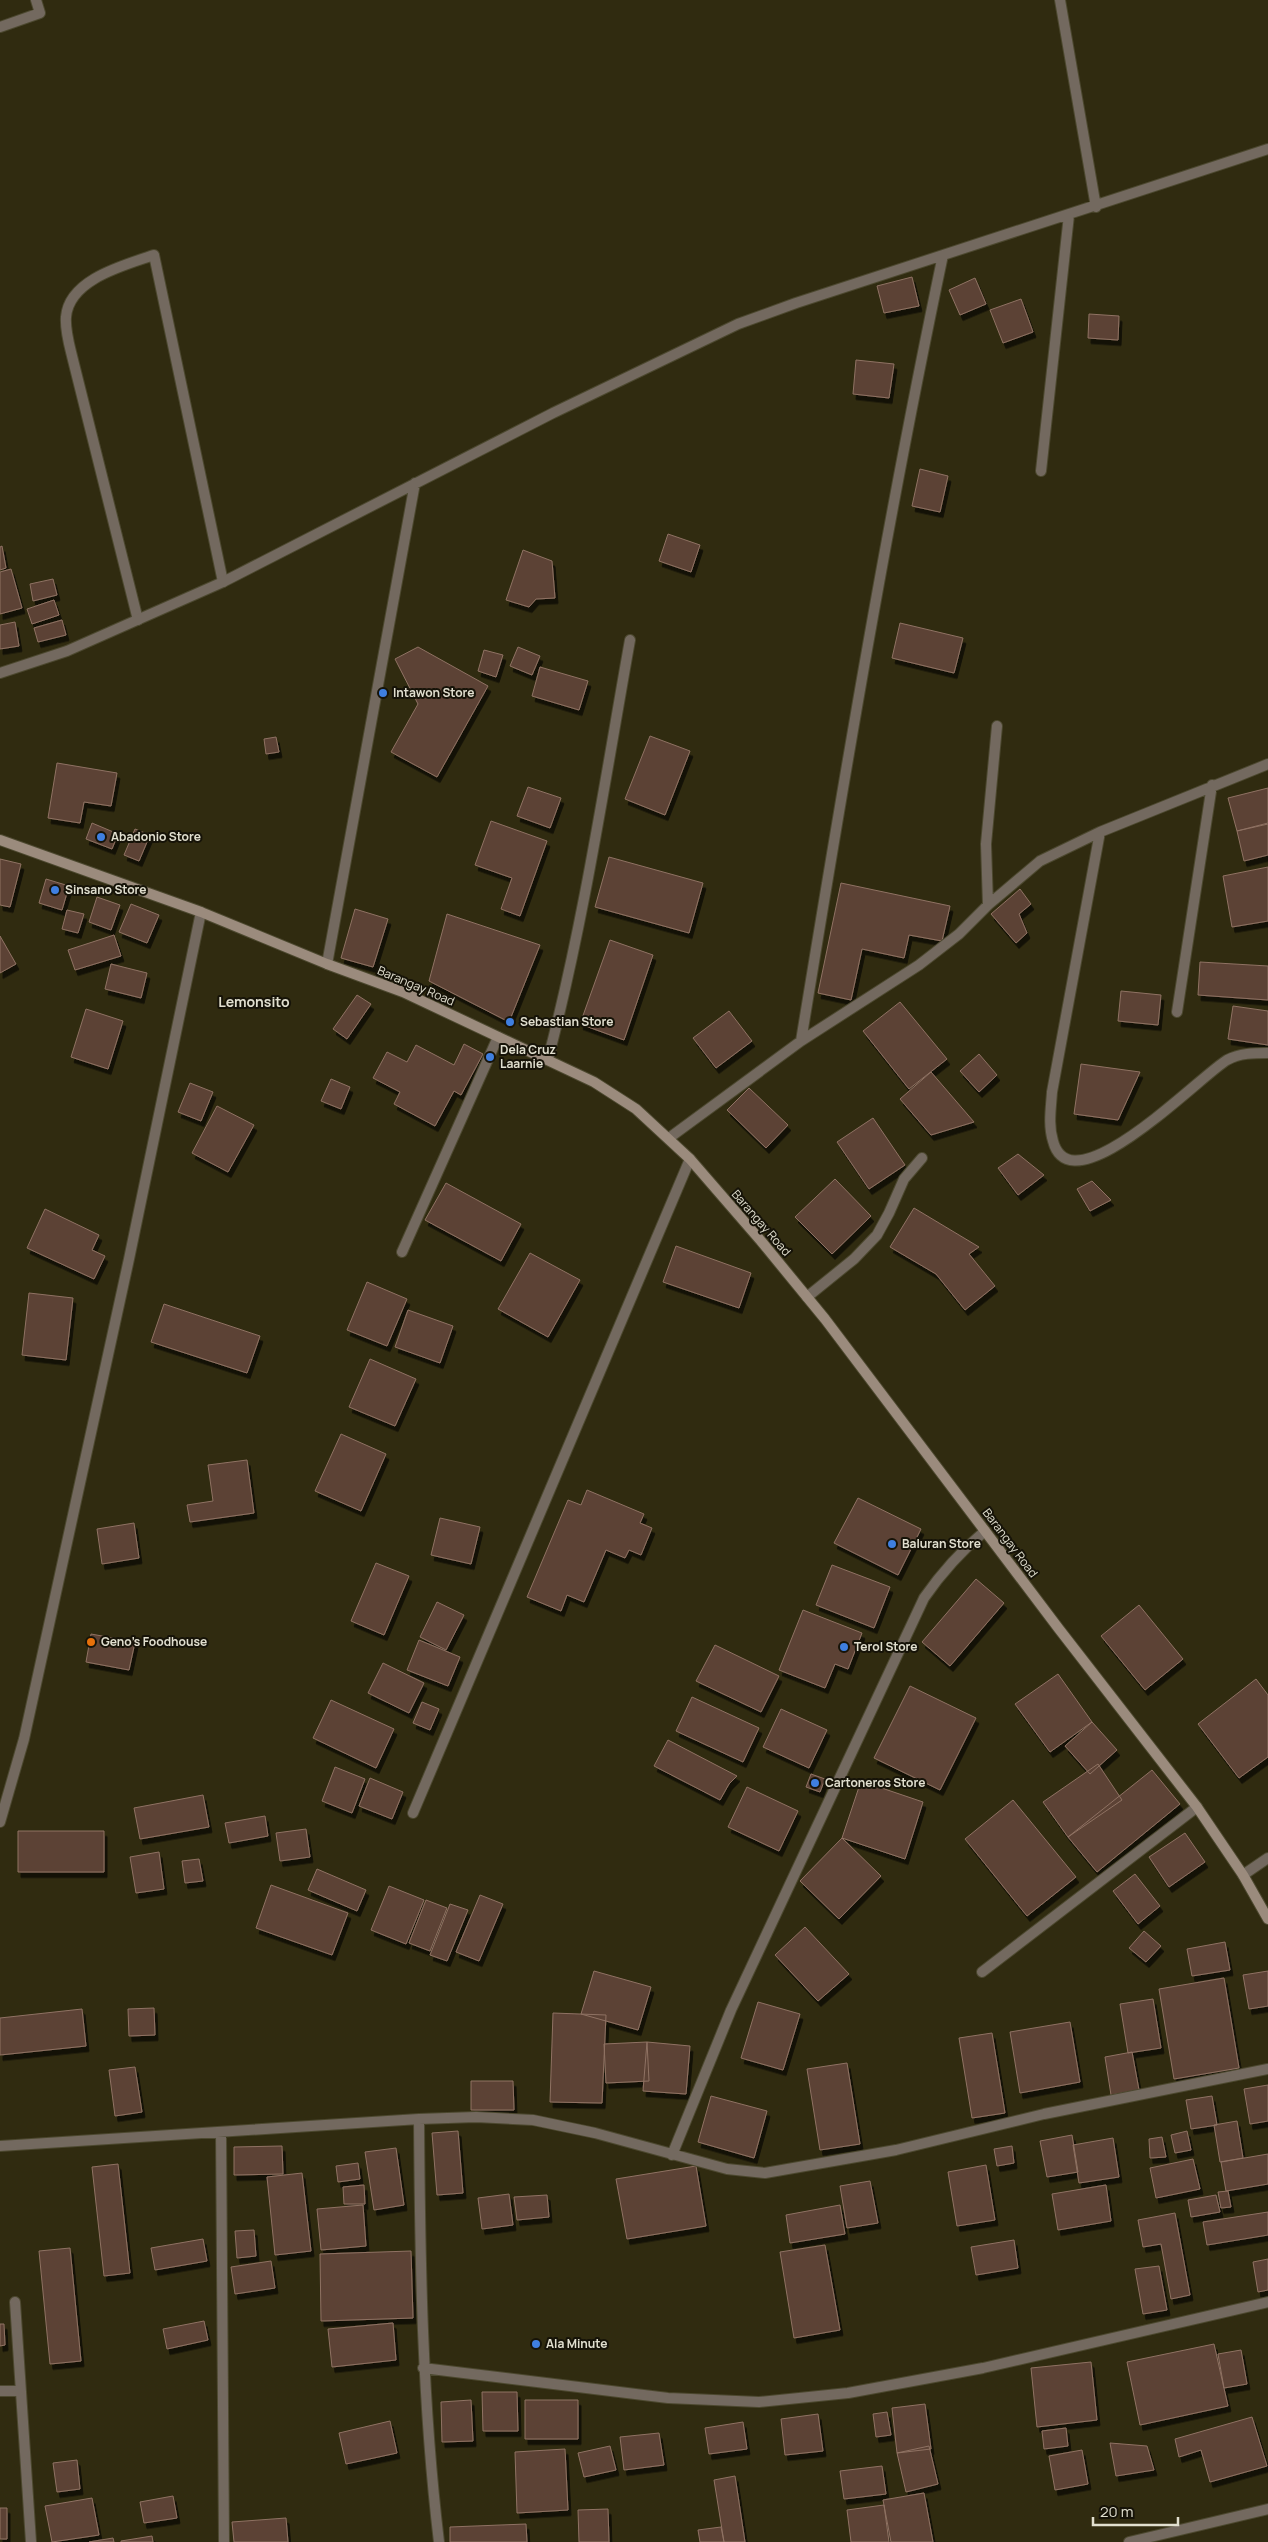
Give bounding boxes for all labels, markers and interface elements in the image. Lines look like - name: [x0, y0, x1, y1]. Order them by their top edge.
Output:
- place label: Intawon Store: [393, 684, 475, 701]
- marker: Intawon Store: [377, 687, 389, 699]
- place label: Abadonio Store: [111, 828, 201, 845]
- marker: Abadonio Store: [95, 831, 107, 843]
- place label: Sinsano Store: [65, 881, 146, 898]
- marker: Sinsano Store: [49, 884, 61, 896]
- street label: Barangay Road: [375, 962, 457, 1009]
- district label: Lemonsito: [218, 992, 290, 1011]
- place label: Sebastian Store: [520, 1013, 613, 1030]
- marker: Sebastian Store: [504, 1016, 516, 1028]
- place label: Dela Cruz Laarnie: [500, 1041, 556, 1072]
- marker: Dela Cruz Laarnie: [484, 1051, 496, 1063]
- street label: Barangay Road: [728, 1186, 795, 1259]
- street label: Barangay Road: [979, 1505, 1042, 1581]
- place label: Baluran Store: [902, 1535, 981, 1552]
- marker: Baluran Store: [886, 1538, 898, 1550]
- place label: Geno's Foodhouse: [101, 1633, 207, 1650]
- marker: Geno's Foodhouse: [85, 1636, 97, 1648]
- place label: Terol Store: [854, 1638, 917, 1655]
- marker: Terol Store: [838, 1641, 850, 1653]
- place label: Cartoneros Store: [825, 1774, 925, 1791]
- marker: Cartoneros Store: [809, 1777, 821, 1789]
- place label: Ala Minute: [546, 2335, 607, 2352]
- marker: Ala Minute: [530, 2338, 542, 2350]
- scale bar: [1093, 2494, 1178, 2526]
- text: 20 m: [1100, 2501, 1133, 2522]

